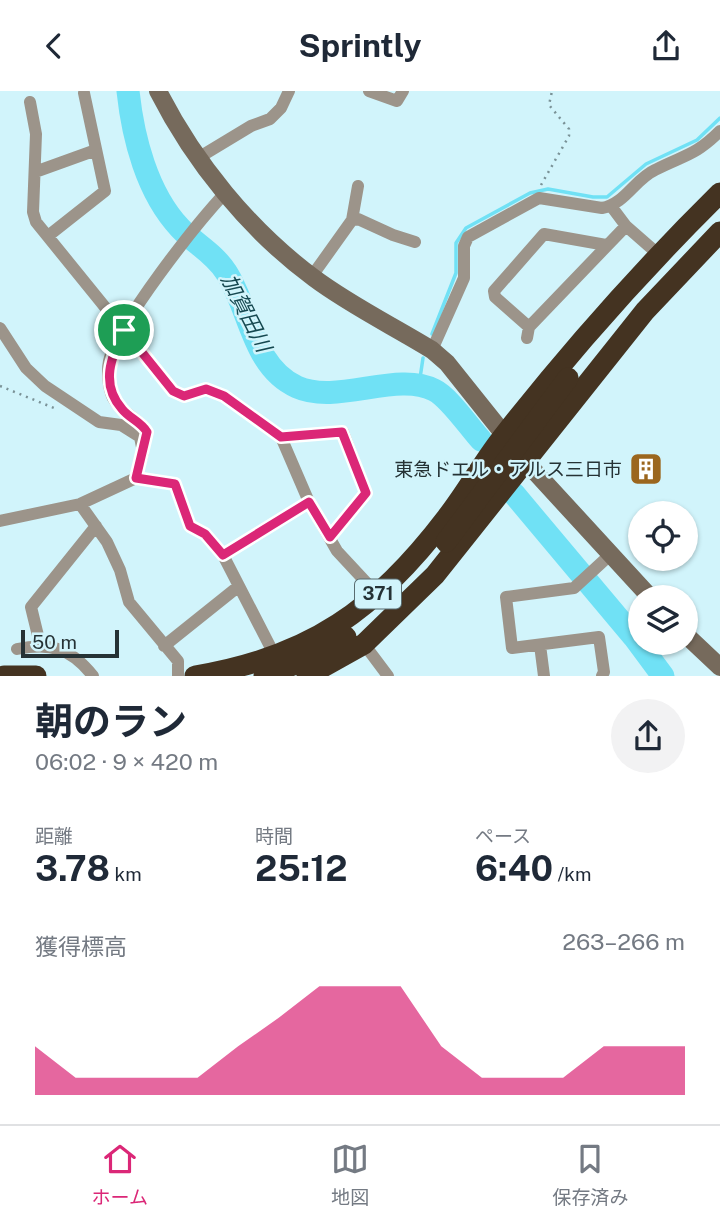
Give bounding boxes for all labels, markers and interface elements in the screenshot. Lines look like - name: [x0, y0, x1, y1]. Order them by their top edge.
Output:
- icon: back: [35, 27, 73, 65]
- text: Sprintly: [299, 27, 421, 64]
- icon: share: [647, 27, 685, 65]
- water label: 加賀田川: [216, 270, 278, 358]
- pin: [94, 300, 154, 360]
- icon: arrive: [105, 311, 143, 349]
- building icon: 東急ドエル・アルス三日市: [627, 450, 665, 488]
- place label: 東急ドエル・アルス三日市: [394, 458, 622, 480]
- map controls: [628, 501, 698, 655]
- button: locate: [628, 501, 698, 571]
- road number: 371: [355, 580, 401, 609]
- button: layers: [628, 585, 698, 655]
- scale bar: [21, 627, 119, 659]
- text: 50 m: [32, 631, 77, 653]
- text: 朝のラン: [35, 699, 187, 744]
- button: share: [611, 699, 685, 773]
- text: 06:02 · 9 × 420 m: [35, 748, 218, 775]
- text: 距離: [35, 825, 73, 847]
- text: 時間: [255, 825, 293, 847]
- text: ペース: [475, 825, 531, 847]
- text: 3.78: [35, 848, 110, 889]
- text: 25:12: [255, 848, 348, 889]
- text: 6:40: [475, 848, 553, 889]
- text: km: [110, 863, 142, 885]
- text: /km: [553, 863, 591, 885]
- text: 263–266 m: [562, 928, 685, 955]
- text: 獲得標高: [35, 933, 127, 960]
- tab: ホーム: [92, 1140, 148, 1209]
- tab: 地図: [331, 1140, 369, 1209]
- tab: 保存済み: [552, 1140, 628, 1209]

